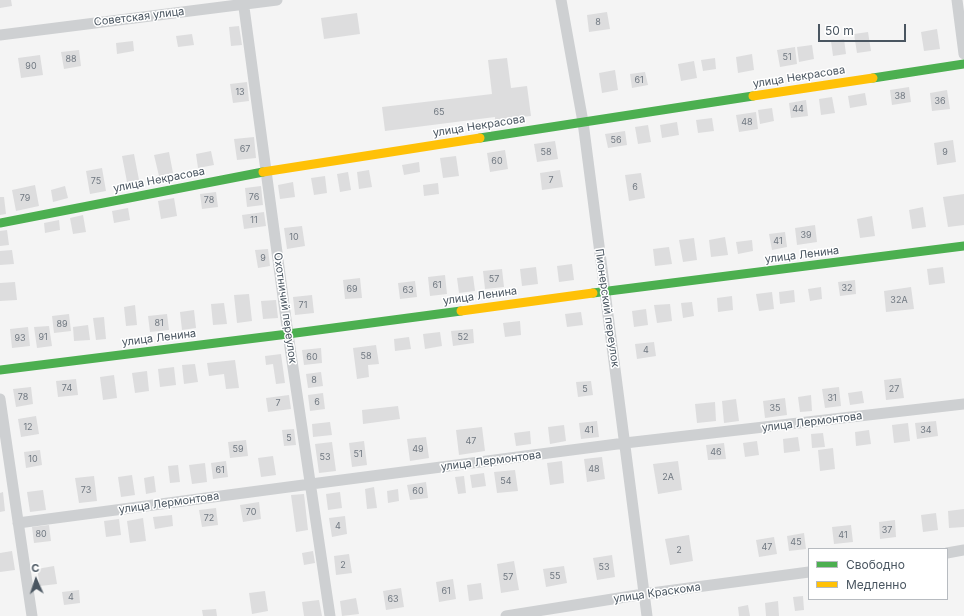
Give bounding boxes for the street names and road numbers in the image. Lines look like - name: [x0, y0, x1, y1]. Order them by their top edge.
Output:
- street label: Советская улица: [93, 5, 185, 29]
- street label: улица Некрасова: [752, 63, 846, 91]
- street label: улица Некрасова: [432, 112, 526, 140]
- street label: улица Некрасова: [112, 165, 206, 195]
- street label: улица Ленина: [764, 244, 840, 266]
- street label: Пионерский переулок: [592, 248, 622, 368]
- street label: Охотничий переулок: [271, 252, 299, 364]
- street label: улица Ленина: [442, 284, 518, 308]
- street label: улица Ленина: [121, 327, 197, 349]
- street label: улица Лермонтова: [761, 409, 863, 435]
- street label: улица Лермонтова: [440, 448, 542, 474]
- street label: улица Лермонтова: [118, 489, 220, 517]
- street label: улица Краскома: [613, 580, 701, 606]

